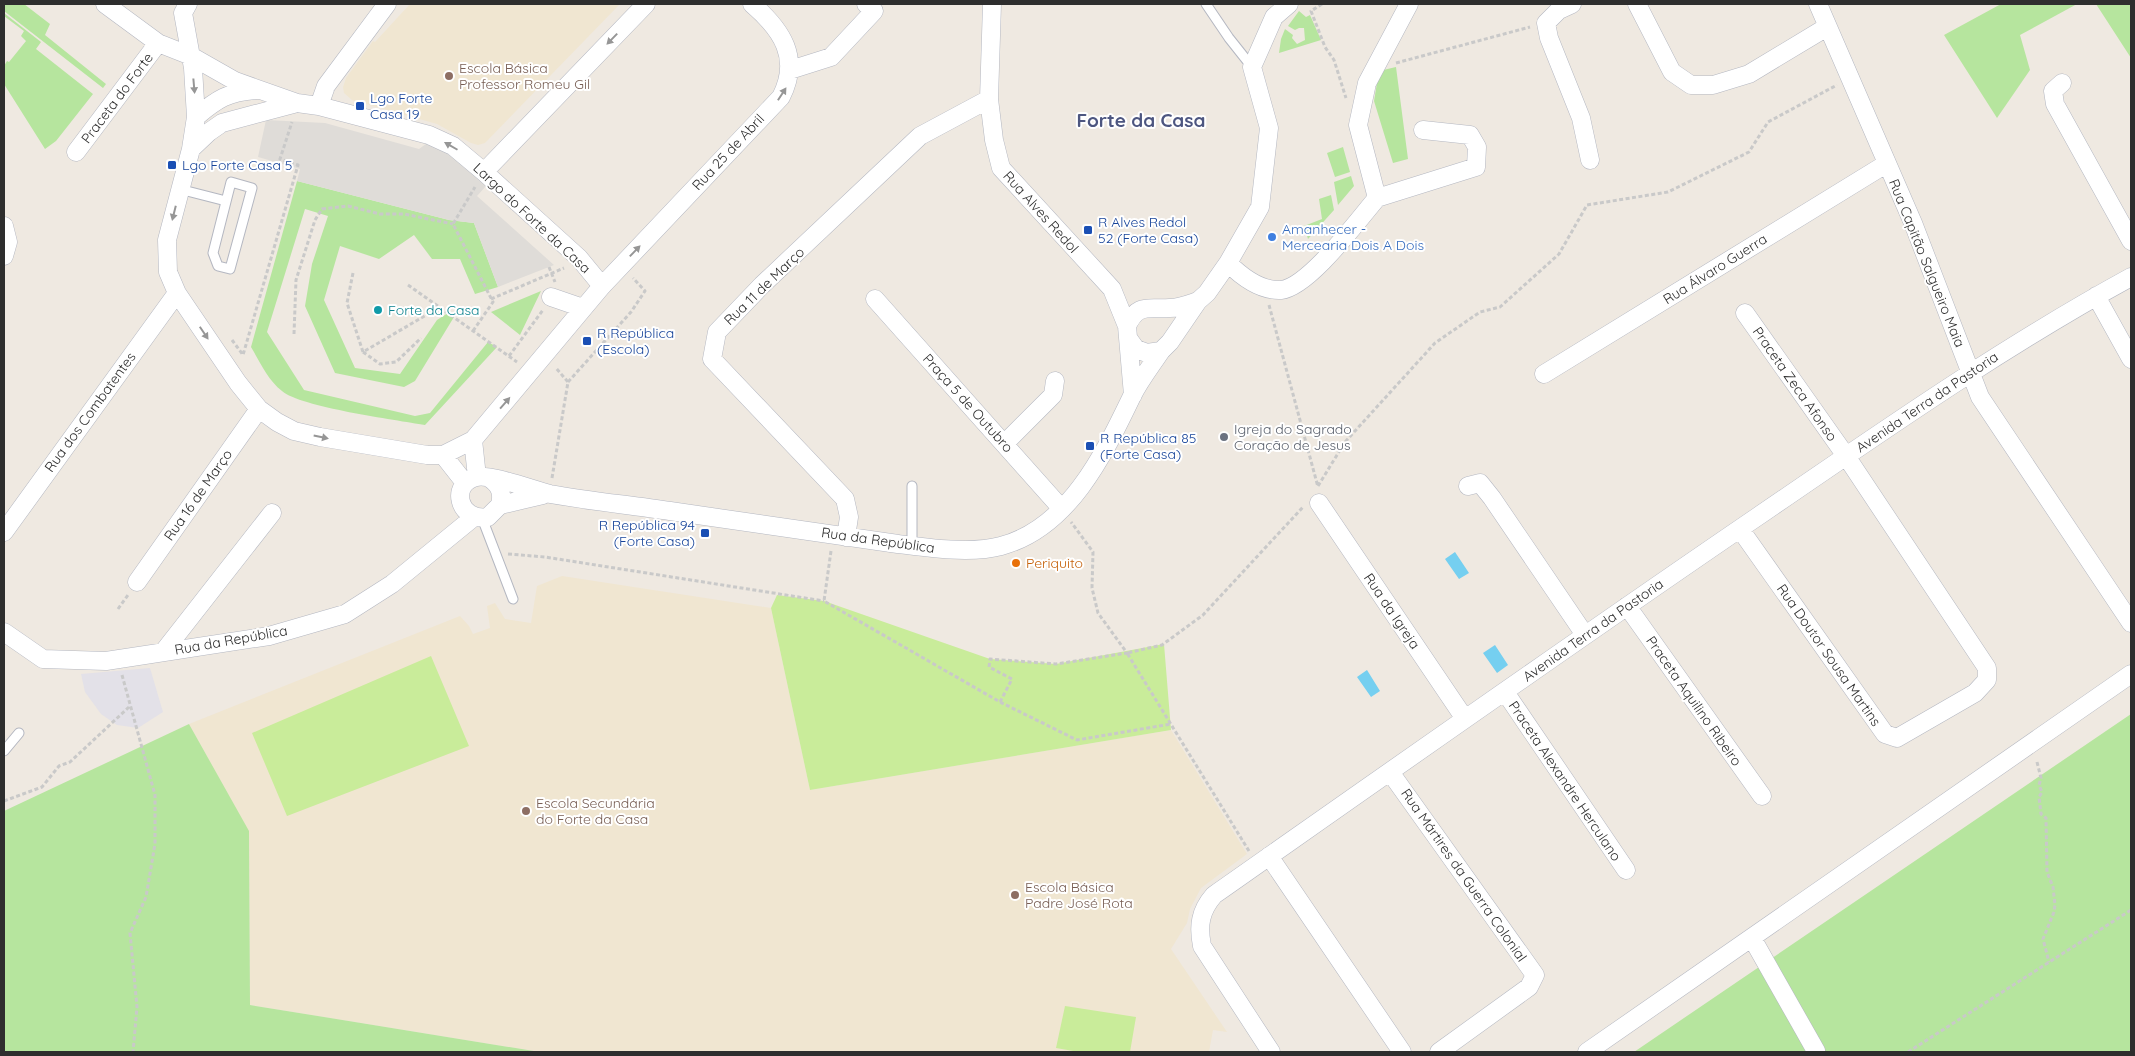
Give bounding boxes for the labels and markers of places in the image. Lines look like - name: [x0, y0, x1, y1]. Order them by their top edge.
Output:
- place label: Escola Básica Professor Romeu Gil: [459, 59, 590, 93]
- marker: Escola Básica Professor Romeu Gil: [443, 70, 455, 82]
- place label: Lgo Forte Casa 19: [370, 89, 432, 123]
- marker: Lgo Forte Casa 19: [354, 100, 366, 112]
- place label: Lgo Forte Casa 5: [182, 156, 292, 174]
- marker: Lgo Forte Casa 5: [166, 159, 178, 171]
- place label: R Alves Redol 52 (Forte Casa): [1098, 213, 1198, 247]
- place label: Amanhecer - Mercearia Dois A Dois: [1282, 220, 1424, 254]
- marker: R Alves Redol 52 (Forte Casa): [1082, 224, 1094, 236]
- marker: Amanhecer - Mercearia Dois A Dois: [1266, 231, 1278, 243]
- place label: Forte da Casa: [388, 301, 480, 319]
- marker: Forte da Casa: [372, 304, 384, 316]
- place label: R República (Escola): [597, 324, 674, 358]
- marker: R República (Escola): [581, 335, 593, 347]
- place label: Igreja do Sagrado Coração de Jesus: [1234, 420, 1352, 454]
- place label: R República 85 (Forte Casa): [1100, 429, 1196, 463]
- marker: Igreja do Sagrado Coração de Jesus: [1218, 431, 1230, 443]
- marker: R República 85 (Forte Casa): [1084, 440, 1096, 452]
- place label: R República 94 (Forte Casa): [599, 516, 695, 550]
- marker: R República 94 (Forte Casa): [699, 527, 711, 539]
- place label: Periquito: [1026, 554, 1083, 572]
- marker: Periquito: [1010, 557, 1022, 569]
- place label: Escola Secundária do Forte da Casa: [536, 794, 655, 828]
- marker: Escola Secundária do Forte da Casa: [520, 805, 532, 817]
- place label: Escola Básica Padre José Rota: [1025, 878, 1133, 912]
- marker: Escola Básica Padre José Rota: [1009, 889, 1021, 901]

